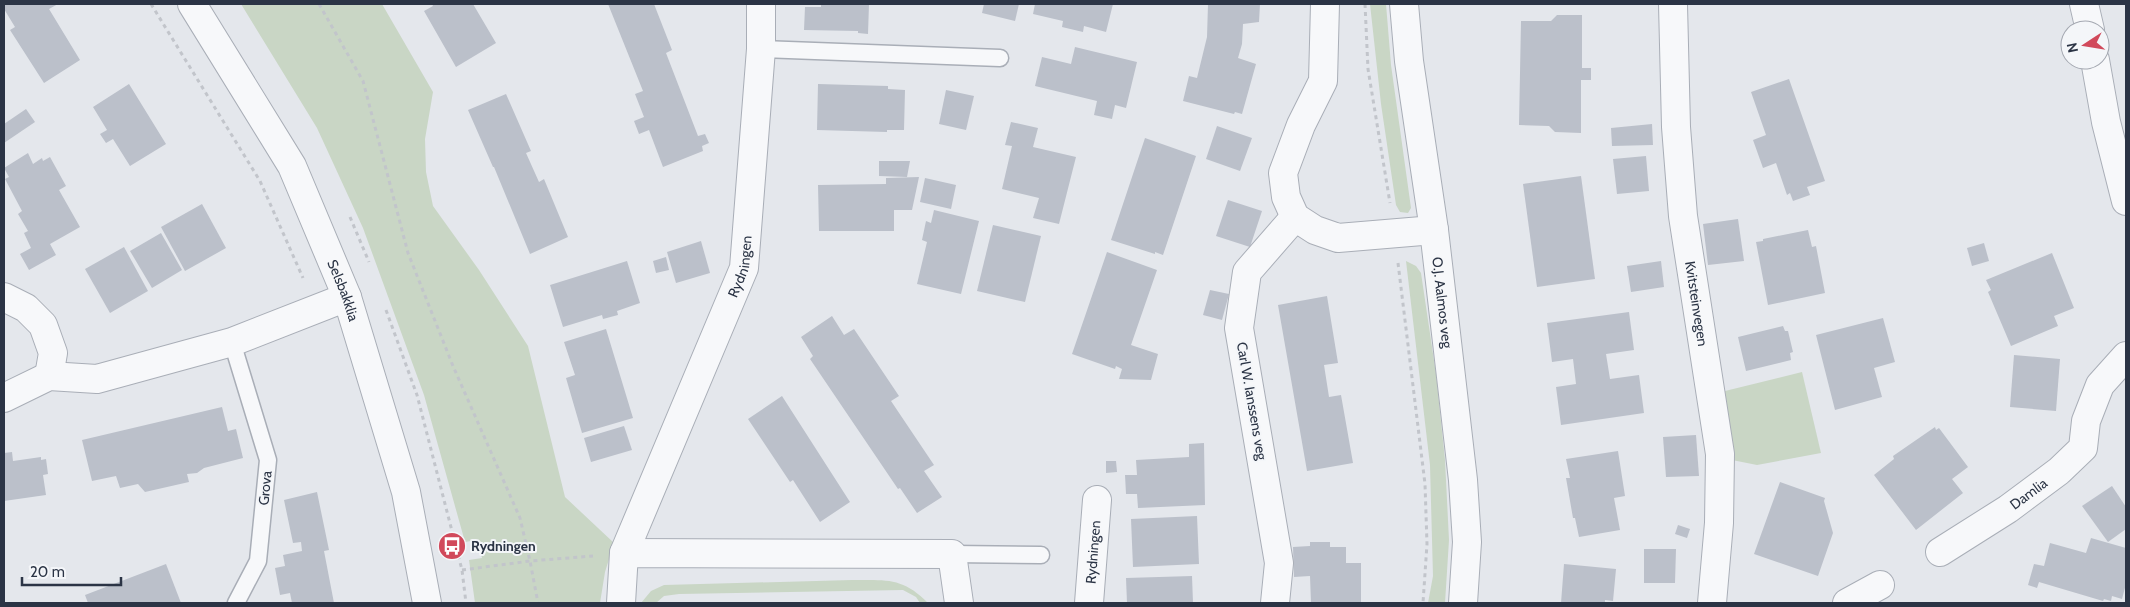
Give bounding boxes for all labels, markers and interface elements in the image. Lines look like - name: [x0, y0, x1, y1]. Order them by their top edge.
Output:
- north arrow: [2060, 20, 2110, 70]
- text: N: [2062, 41, 2082, 54]
- street label: Rydningen: [724, 235, 756, 300]
- street label: O.J. Aalmos veg: [1428, 256, 1457, 350]
- street label: Selsbakklia: [323, 257, 363, 324]
- street label: Kvitsteinvegen: [1681, 260, 1712, 348]
- street label: Carl W. Ianssens veg: [1233, 341, 1271, 462]
- street label: Grova: [254, 470, 276, 506]
- street label: Damlia: [2006, 474, 2051, 514]
- street label: Rydningen: [1082, 520, 1104, 585]
- bus stop icon: Rydningen: [437, 531, 467, 561]
- place label: Rydningen: [471, 537, 536, 555]
- scale bar: [22, 554, 121, 586]
- text: 20 m: [30, 563, 65, 581]

